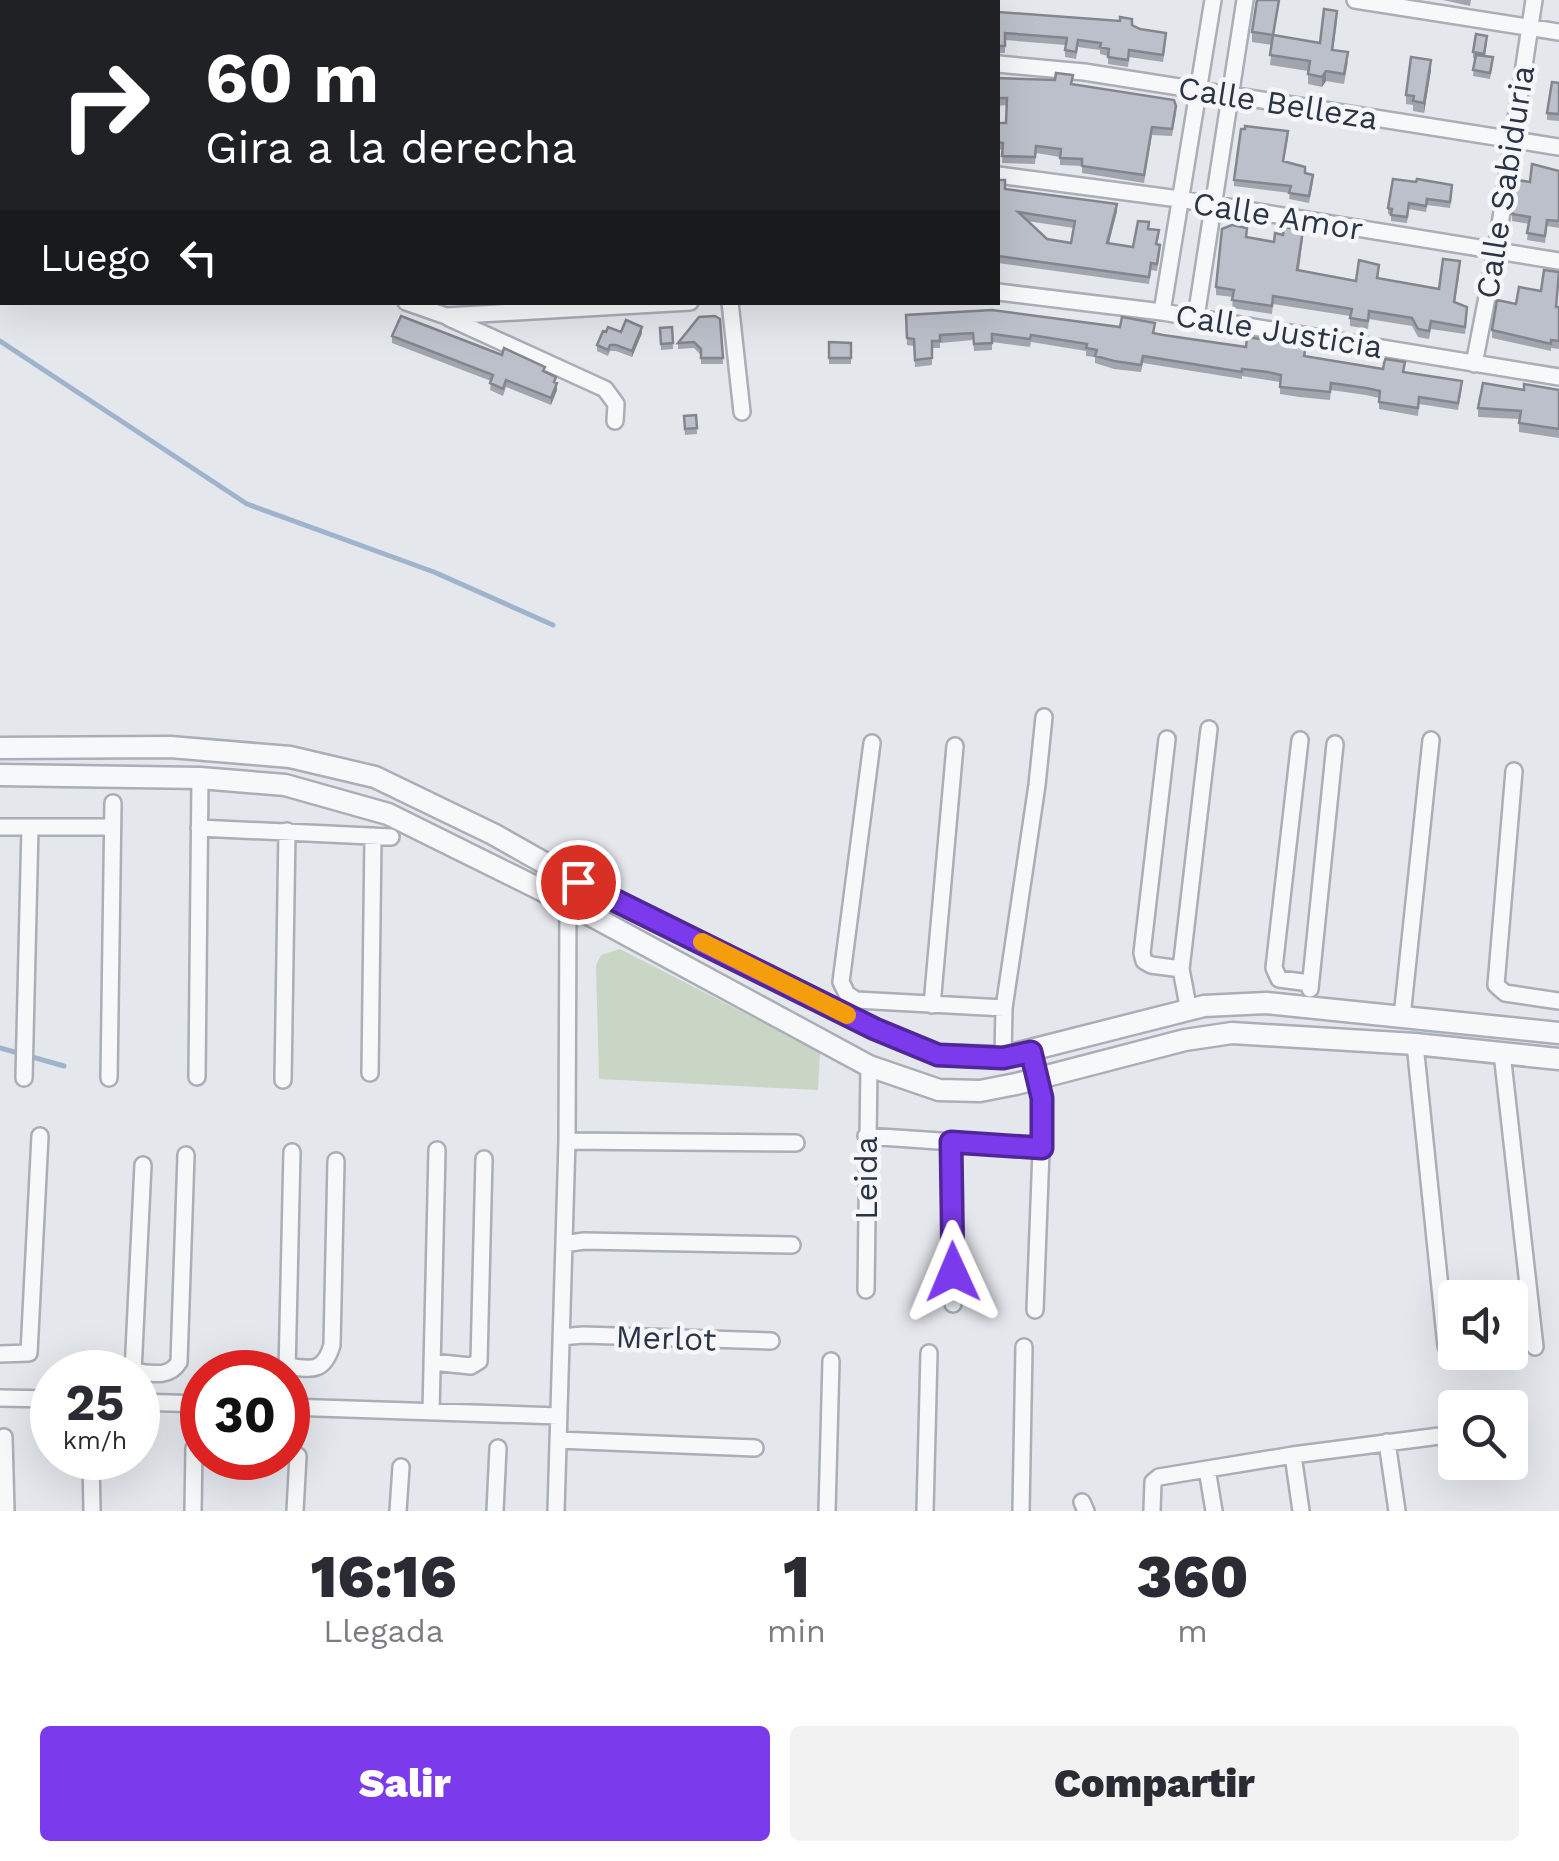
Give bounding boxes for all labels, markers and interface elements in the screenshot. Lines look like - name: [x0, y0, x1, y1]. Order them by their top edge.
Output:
- text: 60 m: [205, 37, 379, 119]
- icon: right: [40, 40, 170, 170]
- street label: Calle Sabiduria: [1468, 63, 1542, 301]
- street label: Calle Belleza: [1175, 68, 1381, 138]
- text: Gira a la derecha: [205, 121, 577, 174]
- street label: Calle Amor: [1190, 184, 1366, 248]
- icon: left: [171, 230, 226, 285]
- text: Luego: [40, 236, 151, 280]
- street label: Calle Justicia: [1173, 296, 1385, 366]
- pin: [536, 840, 621, 925]
- icon: arrive: [551, 855, 606, 910]
- street label: Leida: [847, 1136, 885, 1220]
- position arrow: [901, 1220, 1005, 1324]
- map controls: [1438, 1280, 1528, 1480]
- button: sound: [1438, 1280, 1528, 1370]
- street label: Merlot: [615, 1317, 717, 1359]
- speed limit sign: 30: [180, 1350, 310, 1480]
- text: 25: [66, 1373, 124, 1432]
- button: search: [1438, 1390, 1528, 1480]
- text: km/h: [63, 1426, 127, 1455]
- text: 16:16: [311, 1541, 457, 1612]
- text: 1: [783, 1541, 810, 1612]
- text: 360: [1136, 1541, 1248, 1612]
- text: Llegada: [323, 1612, 444, 1650]
- text: min: [767, 1612, 826, 1650]
- text: m: [1177, 1612, 1208, 1650]
- button: Salir: [40, 1726, 770, 1841]
- button: Compartir: [790, 1726, 1519, 1841]

